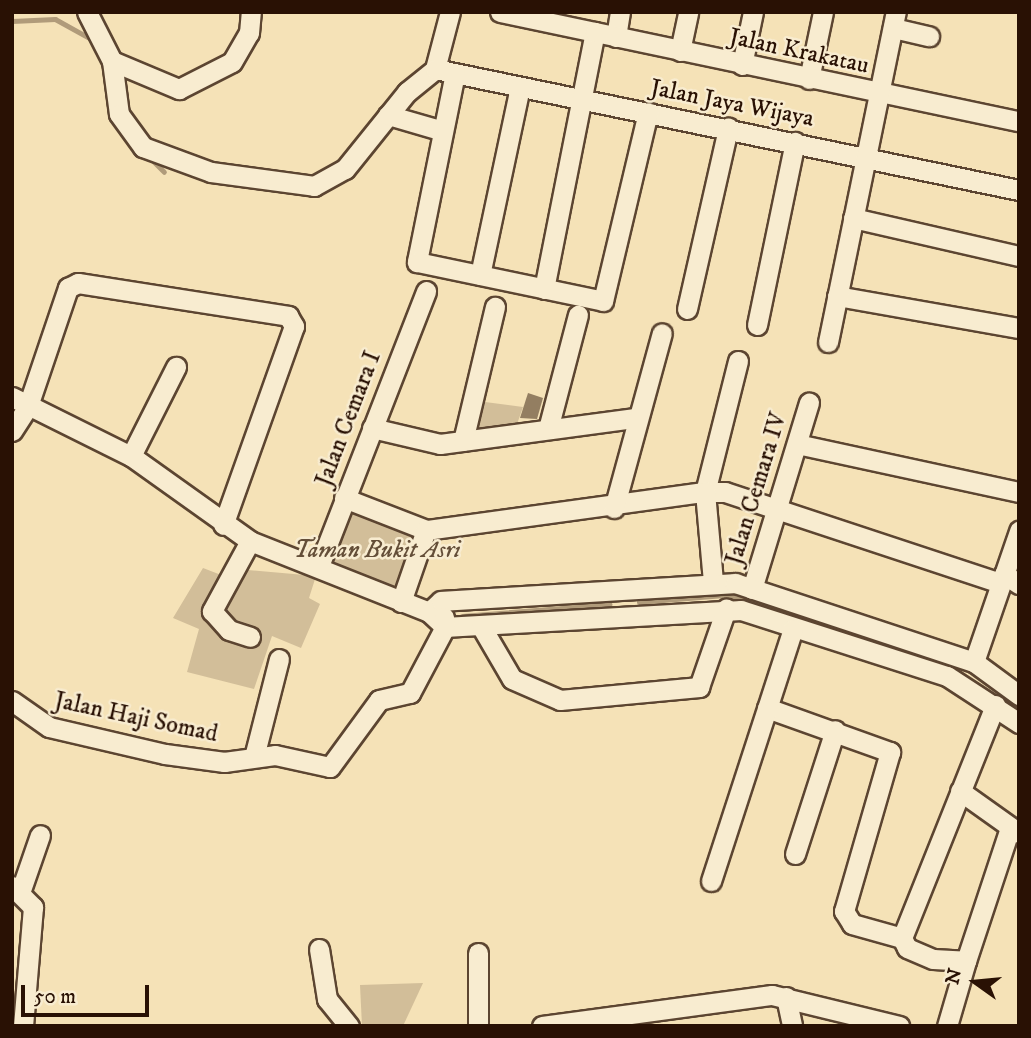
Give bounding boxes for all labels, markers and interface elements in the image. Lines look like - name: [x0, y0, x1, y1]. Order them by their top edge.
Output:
- street label: Jalan Krakatau: [727, 23, 871, 81]
- street label: Jalan Jaya Wijaya: [648, 74, 816, 134]
- street label: Jalan Cemara I: [310, 347, 388, 491]
- street label: Jalan Cemara IV: [720, 409, 794, 569]
- park label: Taman Bukit Asri: [294, 537, 460, 565]
- street label: Jalan Haji Somad: [52, 687, 220, 749]
- north arrow: [940, 947, 1010, 1017]
- text: N: [941, 966, 967, 987]
- scale bar: [24, 972, 152, 1016]
- text: 50 m: [34, 984, 76, 1010]

